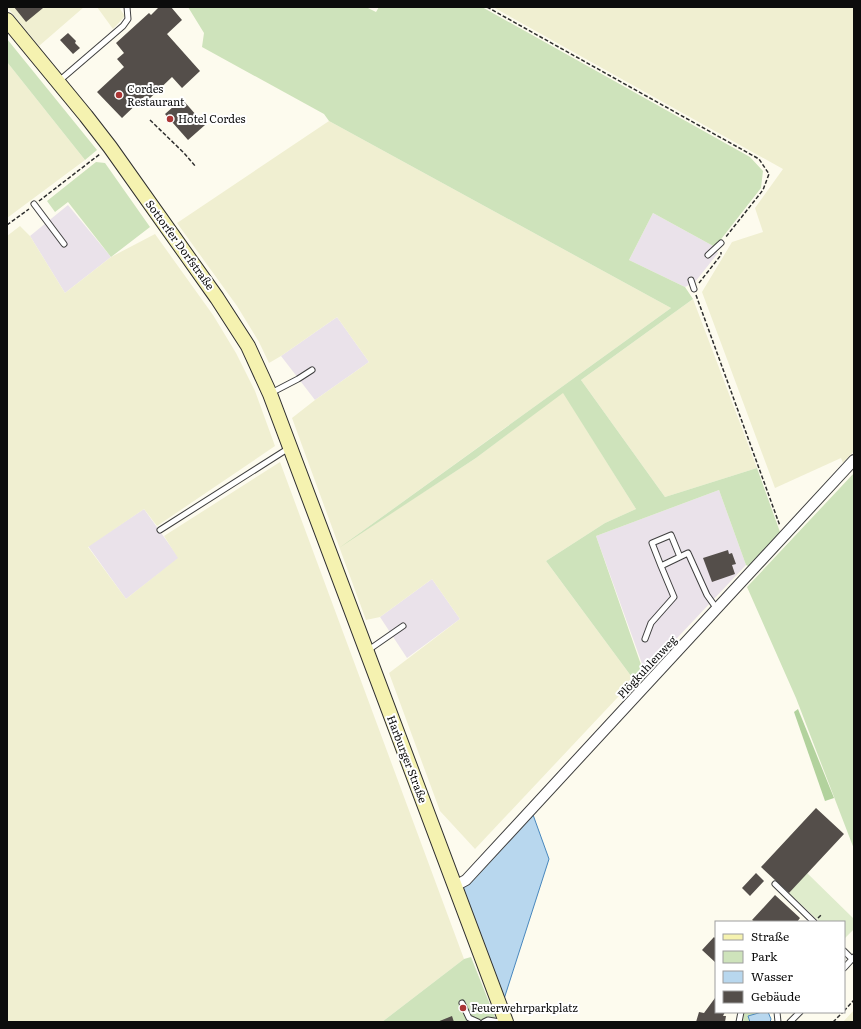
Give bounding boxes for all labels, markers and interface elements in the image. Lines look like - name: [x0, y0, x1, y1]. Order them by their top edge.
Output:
- place label: Cordes Restaurant: [127, 80, 185, 109]
- marker: Cordes Restaurant: [114, 90, 124, 100]
- place label: Hotel Cordes: [178, 110, 246, 126]
- marker: Hotel Cordes: [165, 114, 175, 124]
- street label: Sottorfer Dorfstraße: [143, 196, 219, 293]
- street label: Plögkuhlenweg: [613, 631, 680, 701]
- street label: Harburger Straße: [384, 712, 432, 805]
- legend: [715, 921, 845, 1013]
- text: Straße: [751, 927, 789, 945]
- text: Park: [751, 947, 778, 965]
- text: Wasser: [751, 967, 793, 985]
- text: Gebäude: [751, 987, 800, 1005]
- place label: Feuerwehrparkplatz: [471, 999, 579, 1015]
- marker: Feuerwehrparkplatz: [458, 1003, 468, 1013]

